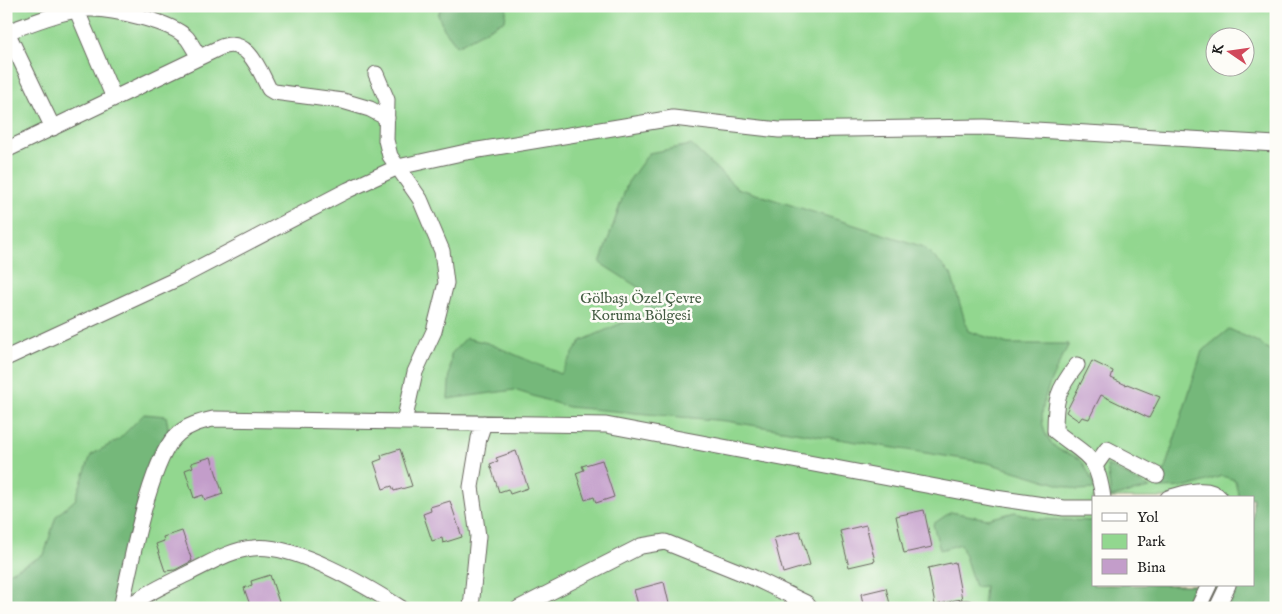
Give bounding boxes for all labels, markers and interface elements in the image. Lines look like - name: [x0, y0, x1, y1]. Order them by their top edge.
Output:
- north arrow: [1204, 28, 1254, 78]
- text: K: [1208, 41, 1228, 56]
- park label: Gölbaşı Özel Çevre Koruma Bölgesi: [580, 289, 702, 325]
- legend: [1092, 496, 1254, 586]
- text: Yol: [1137, 508, 1159, 527]
- text: Park: [1137, 532, 1167, 551]
- text: Bina: [1137, 558, 1166, 577]

